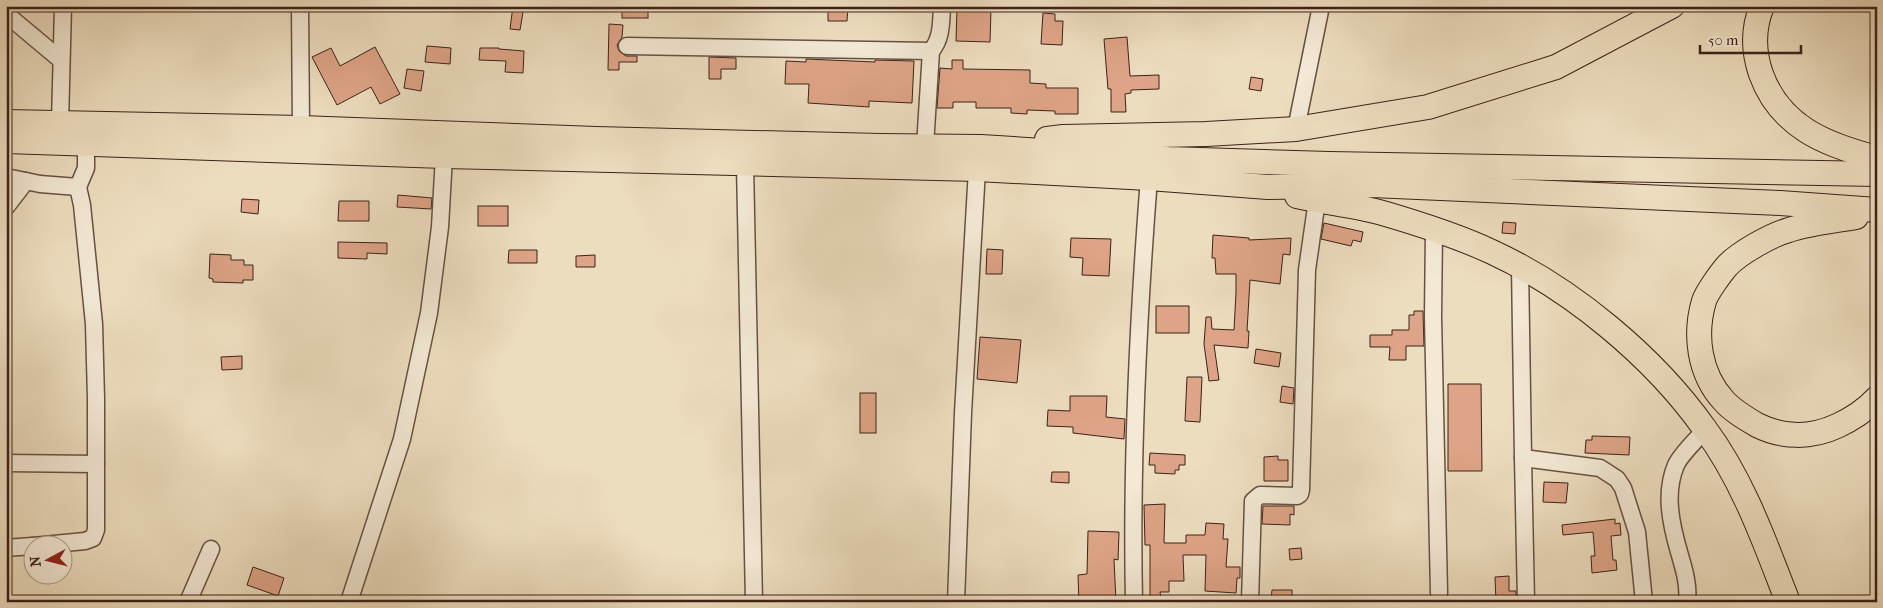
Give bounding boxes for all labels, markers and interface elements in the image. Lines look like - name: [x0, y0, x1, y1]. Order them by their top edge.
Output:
- scale bar: [1700, 22, 1802, 54]
- text: 50 m: [1708, 31, 1739, 49]
- north arrow: [22, 536, 72, 586]
- text: N: [26, 555, 45, 568]

